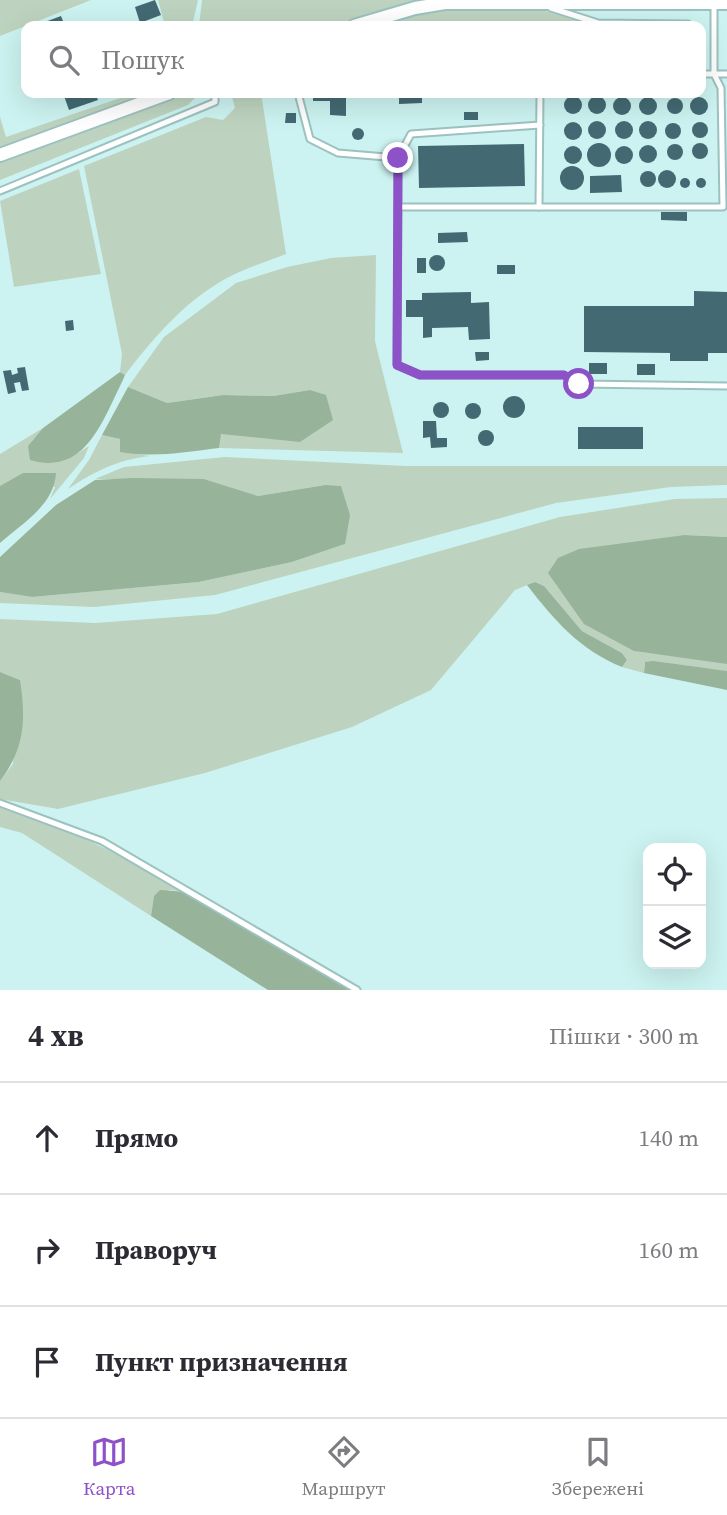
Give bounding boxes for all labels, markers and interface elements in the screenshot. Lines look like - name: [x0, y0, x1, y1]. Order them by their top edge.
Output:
- search box: [21, 21, 706, 98]
- icon: search: [45, 41, 83, 79]
- text: Пошук: [101, 42, 184, 78]
- route end: [382, 142, 413, 173]
- route start: [563, 368, 594, 399]
- map controls: [643, 843, 706, 969]
- button: locate: [643, 843, 706, 906]
- button: layers: [643, 906, 706, 969]
- text: 4 хв: [28, 1015, 84, 1056]
- text: Пішки · 300 m: [549, 1020, 699, 1052]
- icon: ahead: [28, 1119, 66, 1157]
- text: Прямо: [95, 1120, 178, 1156]
- text: 140 m: [638, 1122, 699, 1154]
- icon: right: [28, 1231, 66, 1269]
- text: Праворуч: [95, 1232, 217, 1268]
- text: 160 m: [638, 1234, 699, 1266]
- icon: arrive: [28, 1343, 66, 1381]
- text: Пункт призначення: [95, 1344, 348, 1380]
- tab: Карта: [83, 1433, 136, 1501]
- tab: Маршрут: [302, 1433, 385, 1501]
- tab: Збережені: [552, 1433, 644, 1501]

